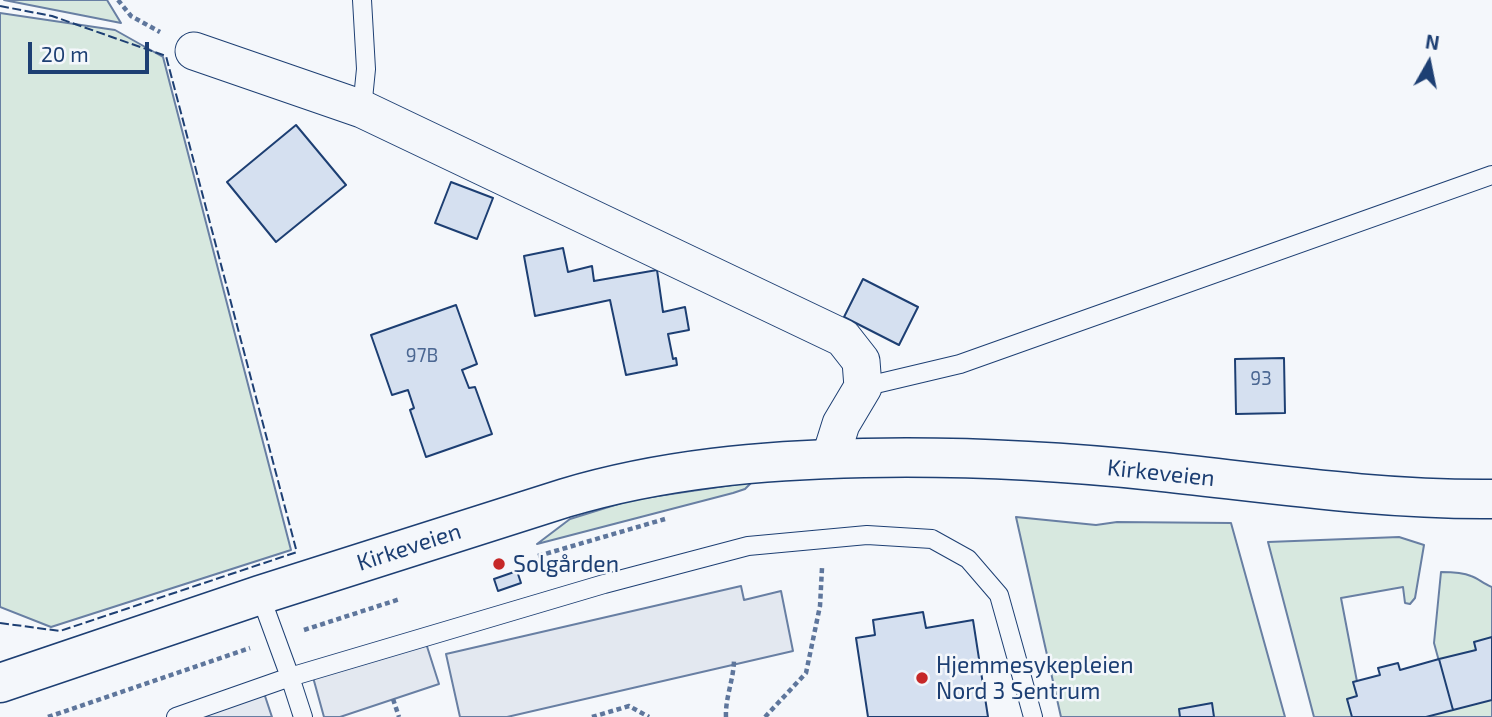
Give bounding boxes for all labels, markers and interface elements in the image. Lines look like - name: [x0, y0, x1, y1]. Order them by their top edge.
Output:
- scale bar: [32, 28, 152, 72]
- north arrow: [1394, 28, 1464, 98]
- text: N: [1424, 29, 1441, 54]
- text: 20 m: [41, 41, 89, 66]
- house number: 97B: [406, 345, 438, 367]
- house number: 93: [1250, 368, 1272, 390]
- street label: Kirkeveien: [1106, 454, 1216, 492]
- street label: Kirkeveien: [353, 517, 465, 577]
- place label: Solgården: [513, 550, 619, 578]
- marker: Solgården: [491, 556, 507, 572]
- place label: Hjemmesykepleien Nord 3 Sentrum: [936, 651, 1134, 705]
- marker: Hjemmesykepleien Nord 3 Sentrum: [914, 670, 930, 686]

